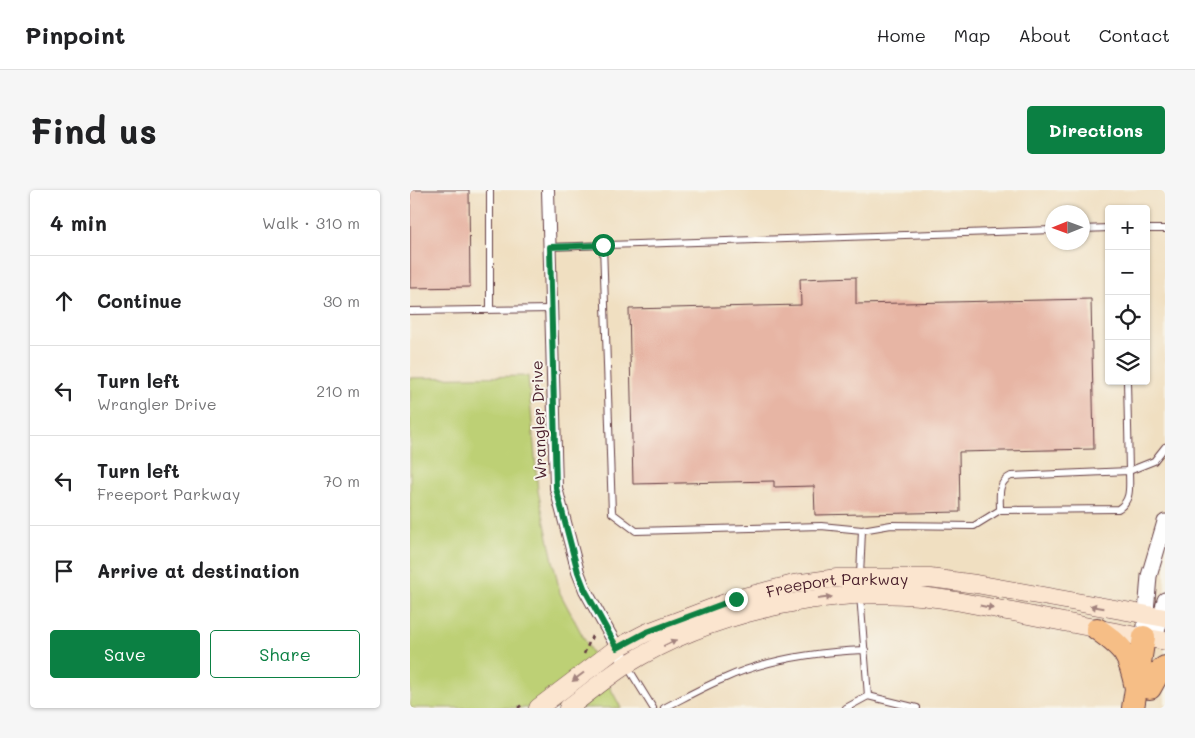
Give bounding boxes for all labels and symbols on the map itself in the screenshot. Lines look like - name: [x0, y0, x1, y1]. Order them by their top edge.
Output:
- north arrow: [1045, 205, 1090, 250]
- route start: [592, 234, 615, 257]
- street label: Wrangler Drive: [525, 360, 551, 480]
- street label: Freeport Parkway: [764, 568, 908, 601]
- route end: [725, 588, 748, 611]
- one-way arrow: [818, 594, 834, 602]
- one-way arrow: [1088, 602, 1104, 610]
- one-way arrow: [979, 604, 995, 612]
- one-way arrow: [663, 638, 677, 646]
- one-way arrow: [572, 672, 585, 683]

